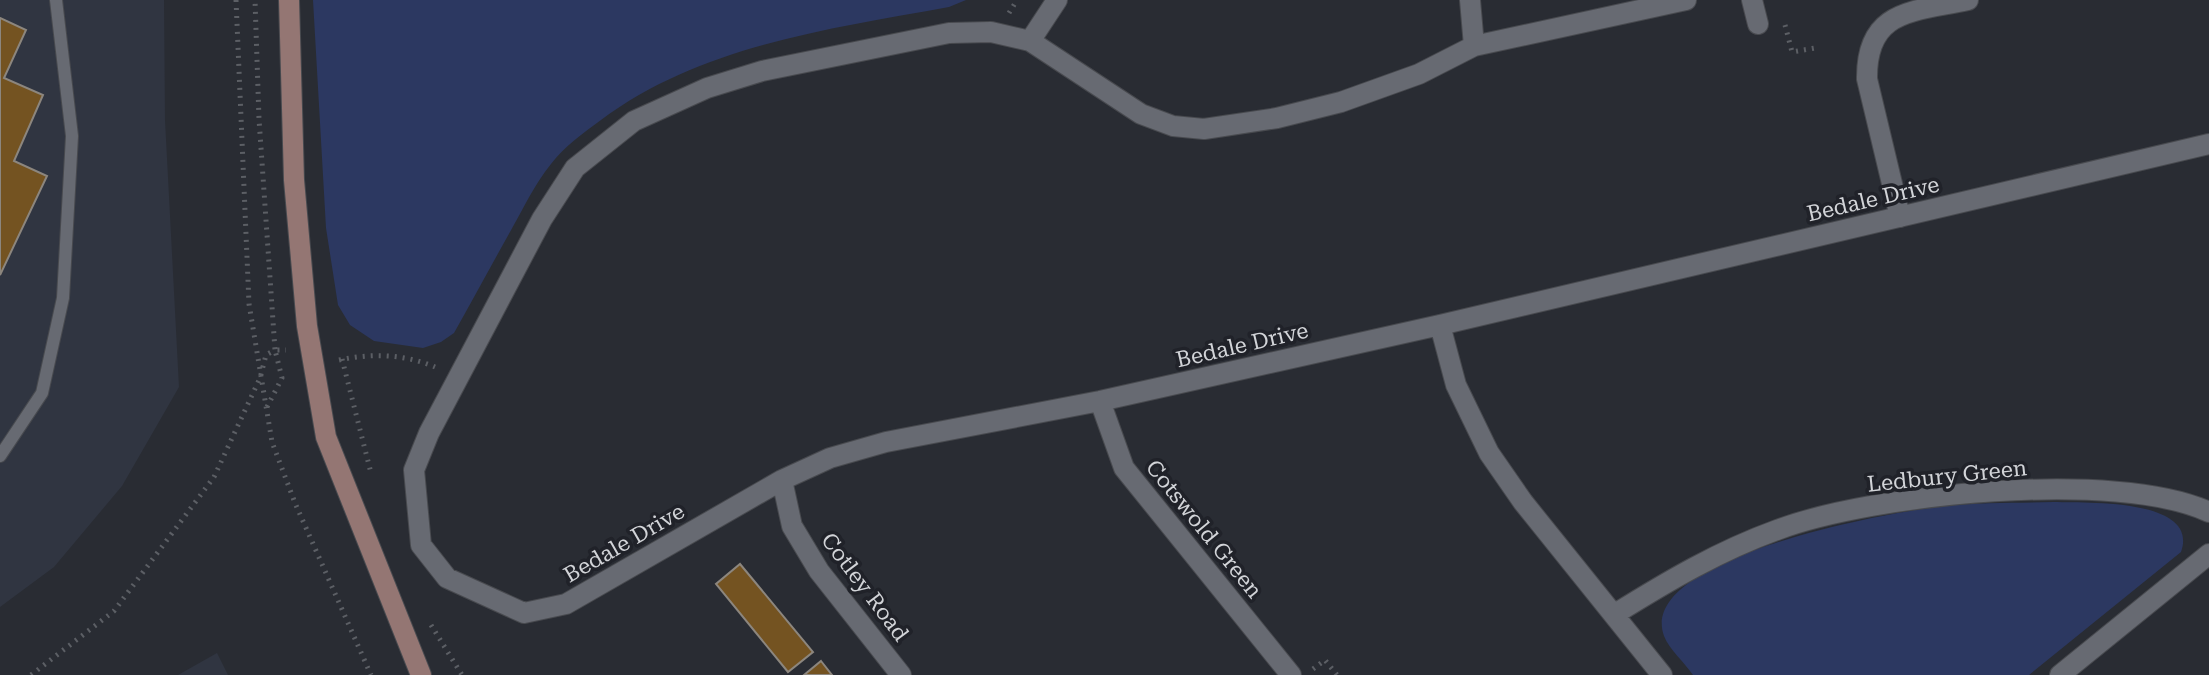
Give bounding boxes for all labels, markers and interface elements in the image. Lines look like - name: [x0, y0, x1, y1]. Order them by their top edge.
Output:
- street label: Bedale Drive: [1804, 172, 1942, 226]
- street label: Bedale Drive: [1173, 318, 1311, 372]
- street label: Cotswold Green: [1141, 455, 1267, 603]
- street label: Ledbury Green: [1866, 455, 2028, 497]
- street label: Bedale Drive: [559, 498, 689, 588]
- street label: Cotley Road: [816, 528, 914, 646]

